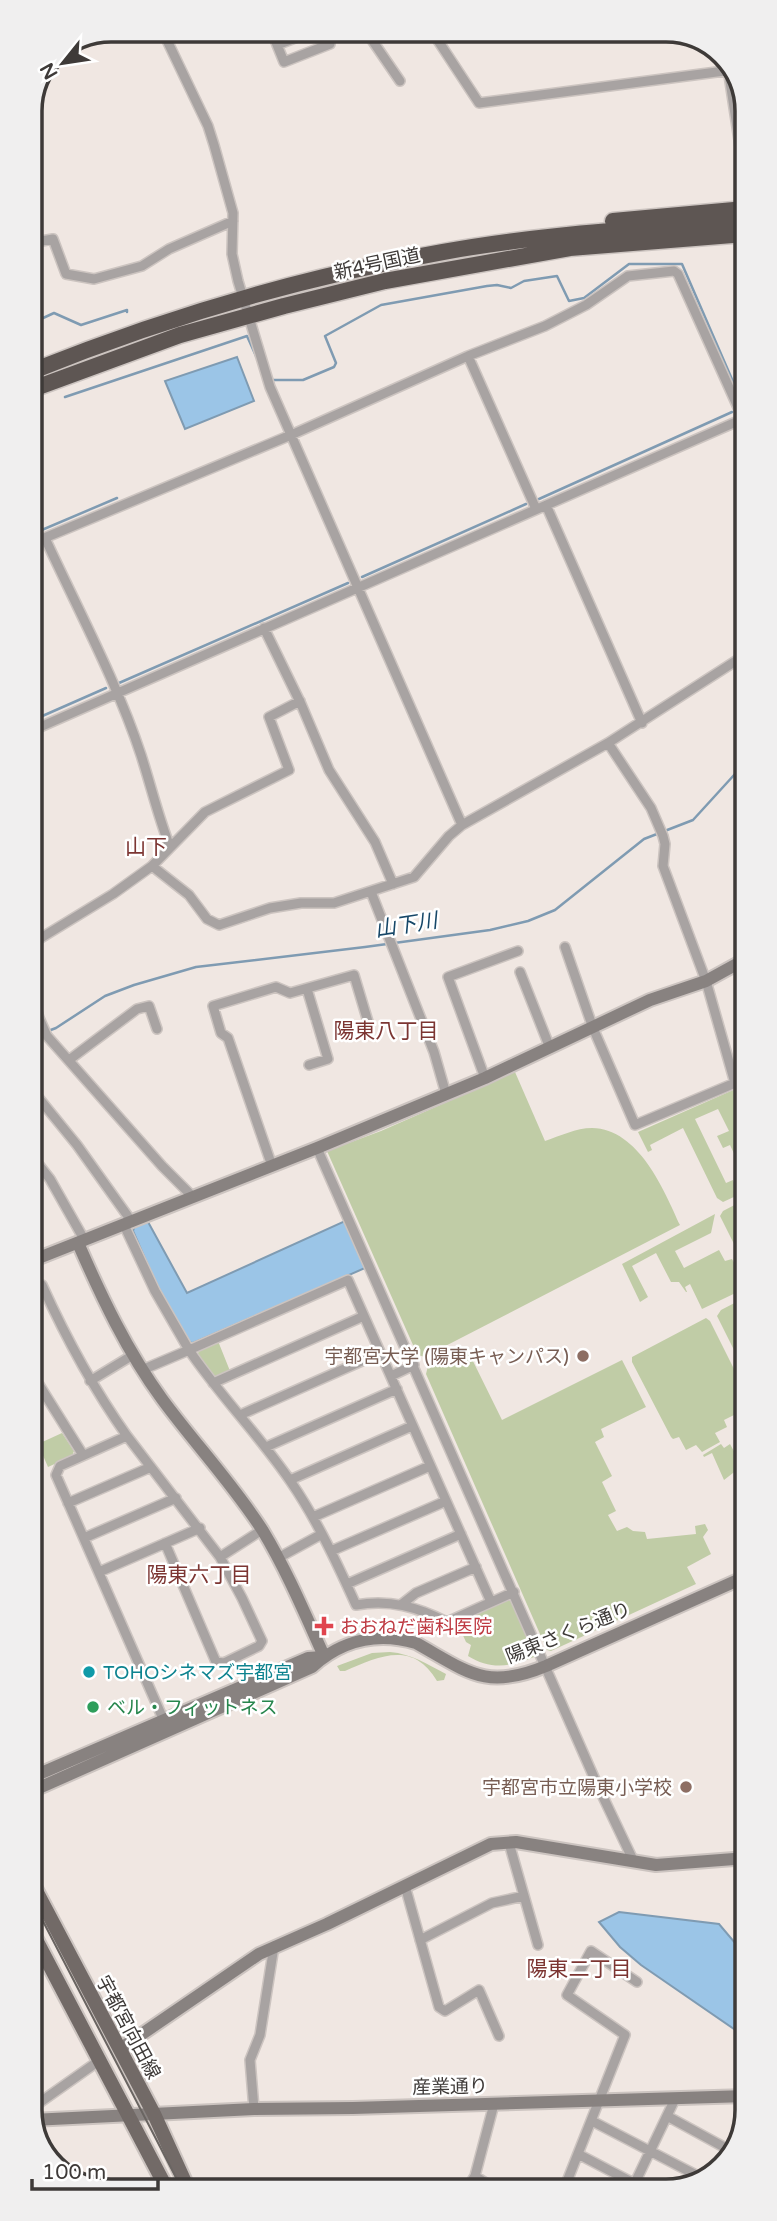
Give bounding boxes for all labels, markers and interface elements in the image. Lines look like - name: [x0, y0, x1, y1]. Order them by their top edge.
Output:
- north arrow: [28, 28, 98, 98]
- text: N: [36, 59, 62, 83]
- street label: 新4号国道: [332, 244, 423, 284]
- district label: 山下: [125, 835, 167, 860]
- water label: 山下川: [373, 908, 441, 943]
- district label: 陽東八丁目: [334, 1019, 439, 1044]
- place label: 宇都宮大学 (陽東キャンパス): [324, 1346, 569, 1368]
- marker: 宇都宮大学 (陽東キャンパス): [575, 1348, 591, 1364]
- district label: 陽東六丁目: [147, 1563, 252, 1588]
- street label: 陽東さくら通り: [503, 1598, 634, 1668]
- marker: おおねだ歯科医院: [314, 1616, 334, 1636]
- place label: おおねだ歯科医院: [340, 1616, 492, 1638]
- place label: TOHOシネマズ宇都宮: [103, 1662, 292, 1684]
- marker: TOHOシネマズ宇都宮: [81, 1664, 97, 1680]
- place label: ベル・フィットネス: [107, 1697, 278, 1719]
- marker: ベル・フィットネス: [85, 1699, 101, 1715]
- place label: 宇都宮市立陽東小学校: [482, 1777, 672, 1799]
- marker: 宇都宮市立陽東小学校: [678, 1779, 694, 1795]
- district label: 陽東二丁目: [527, 1957, 632, 1982]
- street label: 宇都宮向田線: [92, 1972, 165, 2083]
- street label: 産業通り: [412, 2075, 488, 2099]
- scale bar: [32, 2148, 158, 2192]
- text: 100 m: [42, 2160, 106, 2185]

